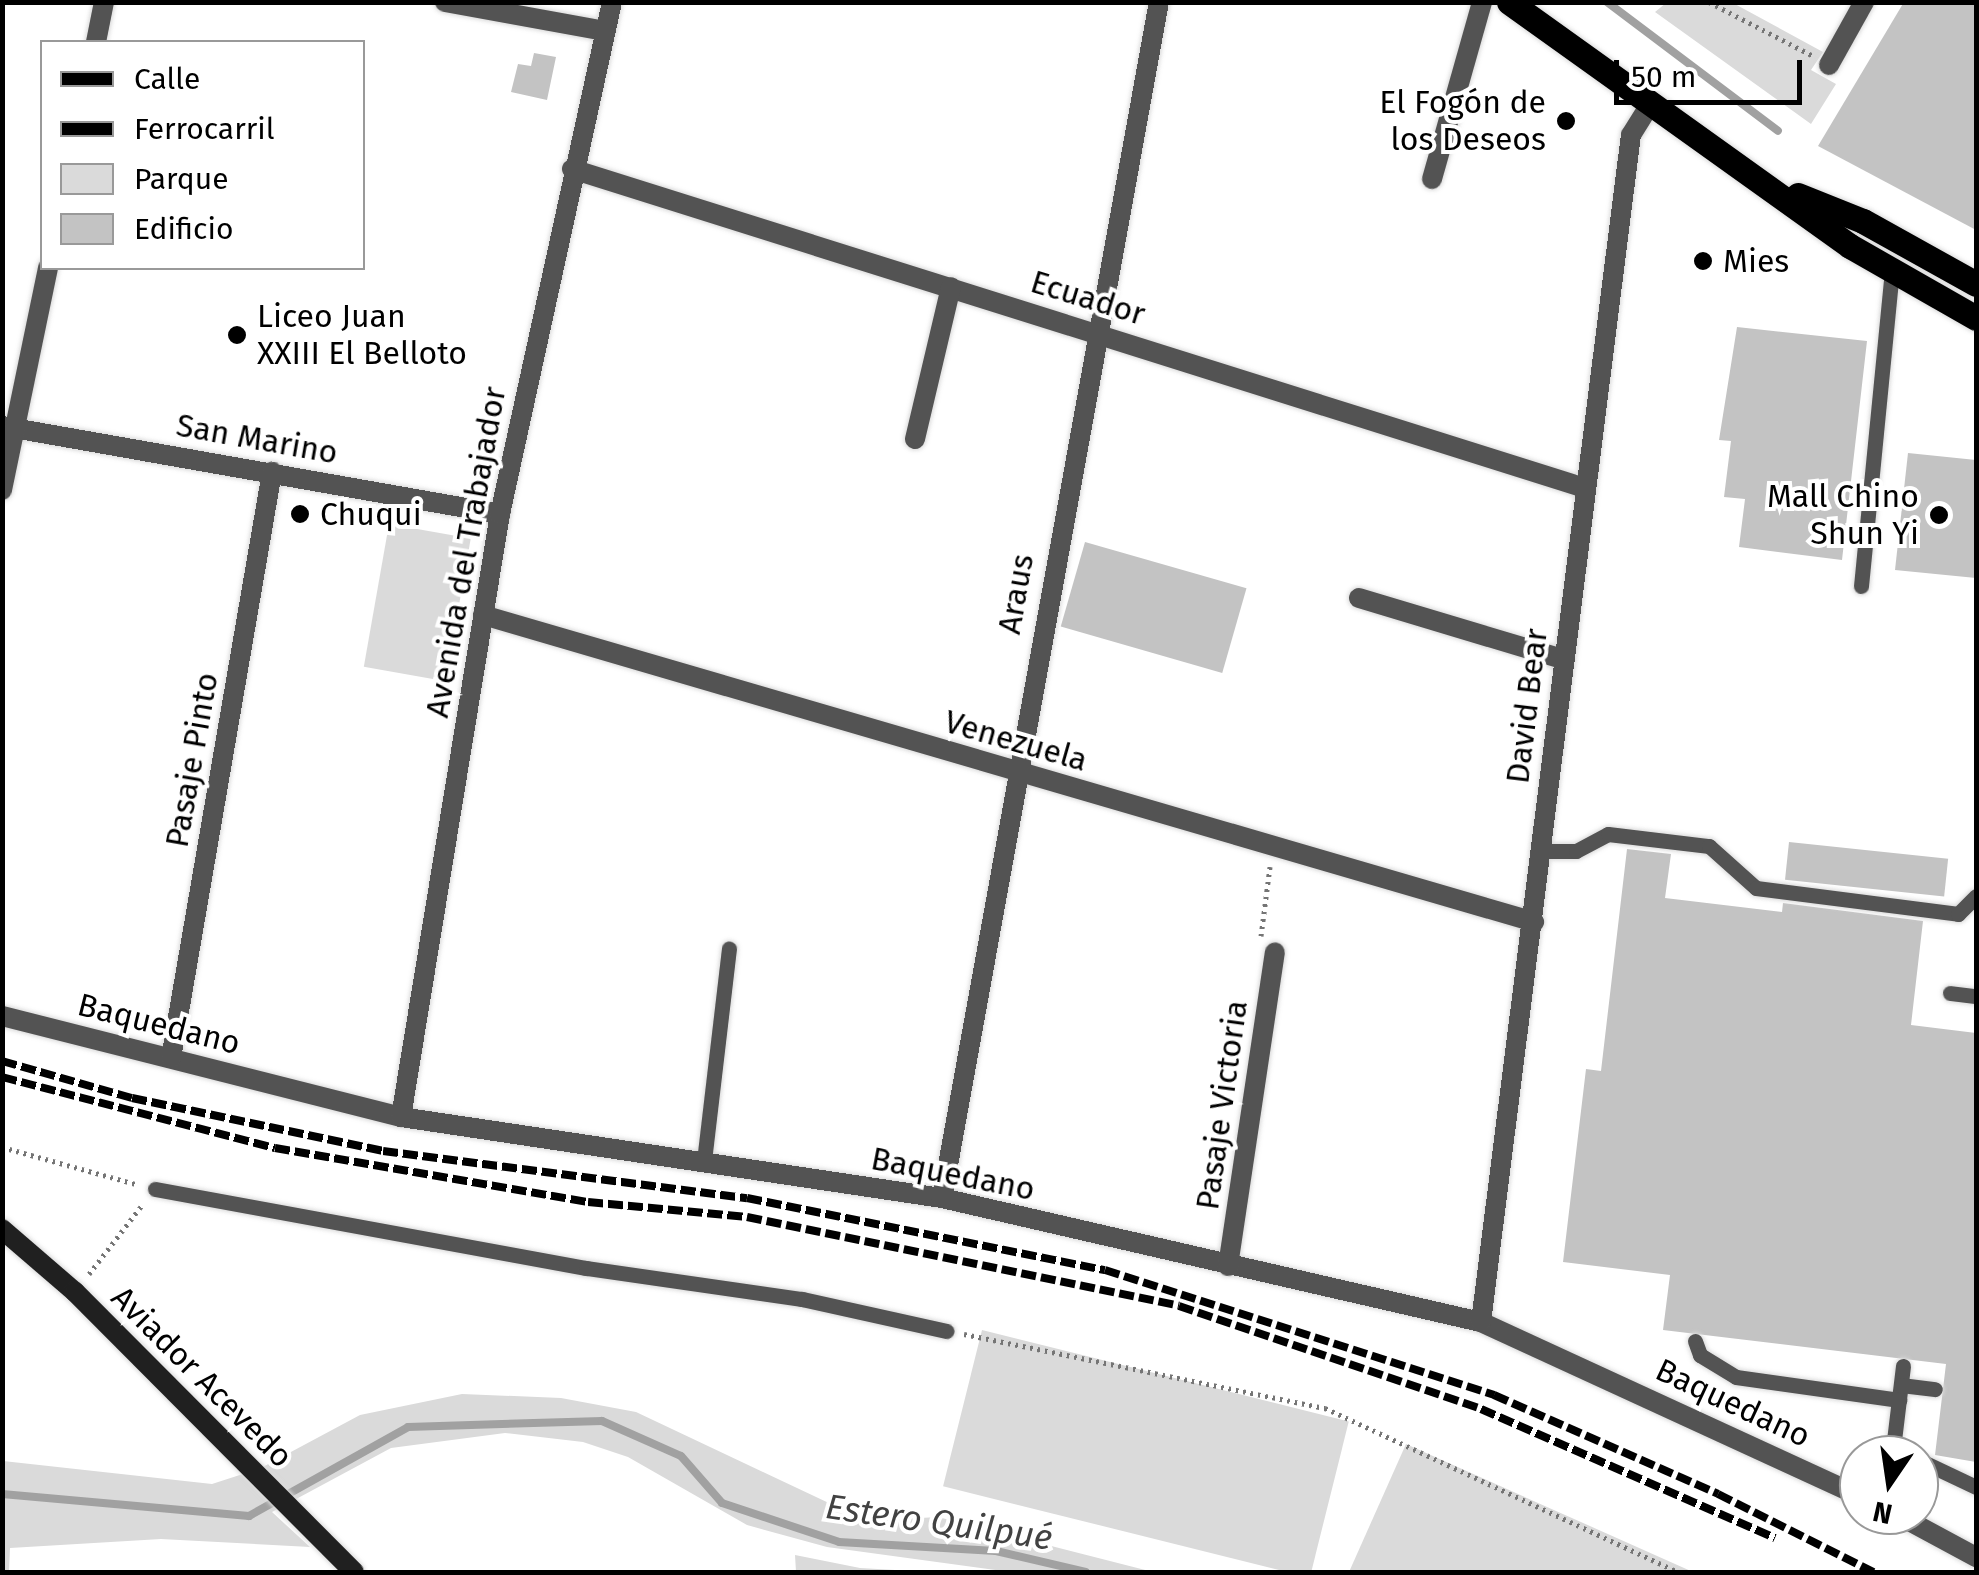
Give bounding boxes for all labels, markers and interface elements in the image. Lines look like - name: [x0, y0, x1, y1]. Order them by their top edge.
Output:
- legend: [40, 40, 365, 270]
- scale bar: [1619, 40, 1806, 102]
- text: 50 m: [1631, 59, 1696, 95]
- text: Calle: [134, 61, 200, 97]
- place label: El Fogón de los Deseos: [1379, 84, 1546, 159]
- marker: El Fogón de los Deseos: [1555, 110, 1577, 132]
- text: Ferrocarril: [134, 111, 275, 147]
- text: Parque: [134, 161, 229, 197]
- text: Edificio: [134, 211, 233, 247]
- place label: Mies: [1723, 242, 1789, 280]
- marker: Mies: [1692, 250, 1714, 272]
- street label: Ecuador: [1026, 262, 1150, 334]
- place label: Liceo Juan XXIII El Belloto: [257, 298, 467, 373]
- marker: Liceo Juan XXIII El Belloto: [226, 324, 248, 346]
- street label: Avenida del Trabajador: [418, 384, 514, 720]
- street label: San Marino: [173, 406, 341, 472]
- place label: Mall Chino Shun Yi: [1767, 478, 1919, 553]
- place label: Chuqui: [320, 495, 422, 533]
- marker: Chuqui: [289, 503, 311, 525]
- marker: Mall Chino Shun Yi: [1928, 504, 1950, 526]
- street label: Araus: [990, 551, 1042, 637]
- street label: David Bear: [1498, 626, 1556, 786]
- street label: Pasaje Pinto: [158, 670, 226, 850]
- street label: Venezuela: [940, 702, 1092, 780]
- street label: Baquedano: [74, 985, 244, 1063]
- street label: Pasaje Victoria: [1188, 998, 1256, 1212]
- street label: Baquedano: [868, 1139, 1038, 1209]
- street label: Aviador Acevedo: [103, 1278, 301, 1476]
- street label: Baquedano: [1650, 1351, 1816, 1455]
- north arrow: [1839, 1435, 1939, 1535]
- water label: Estero Quilpué: [823, 1485, 1055, 1559]
- text: N: [1870, 1495, 1895, 1531]

